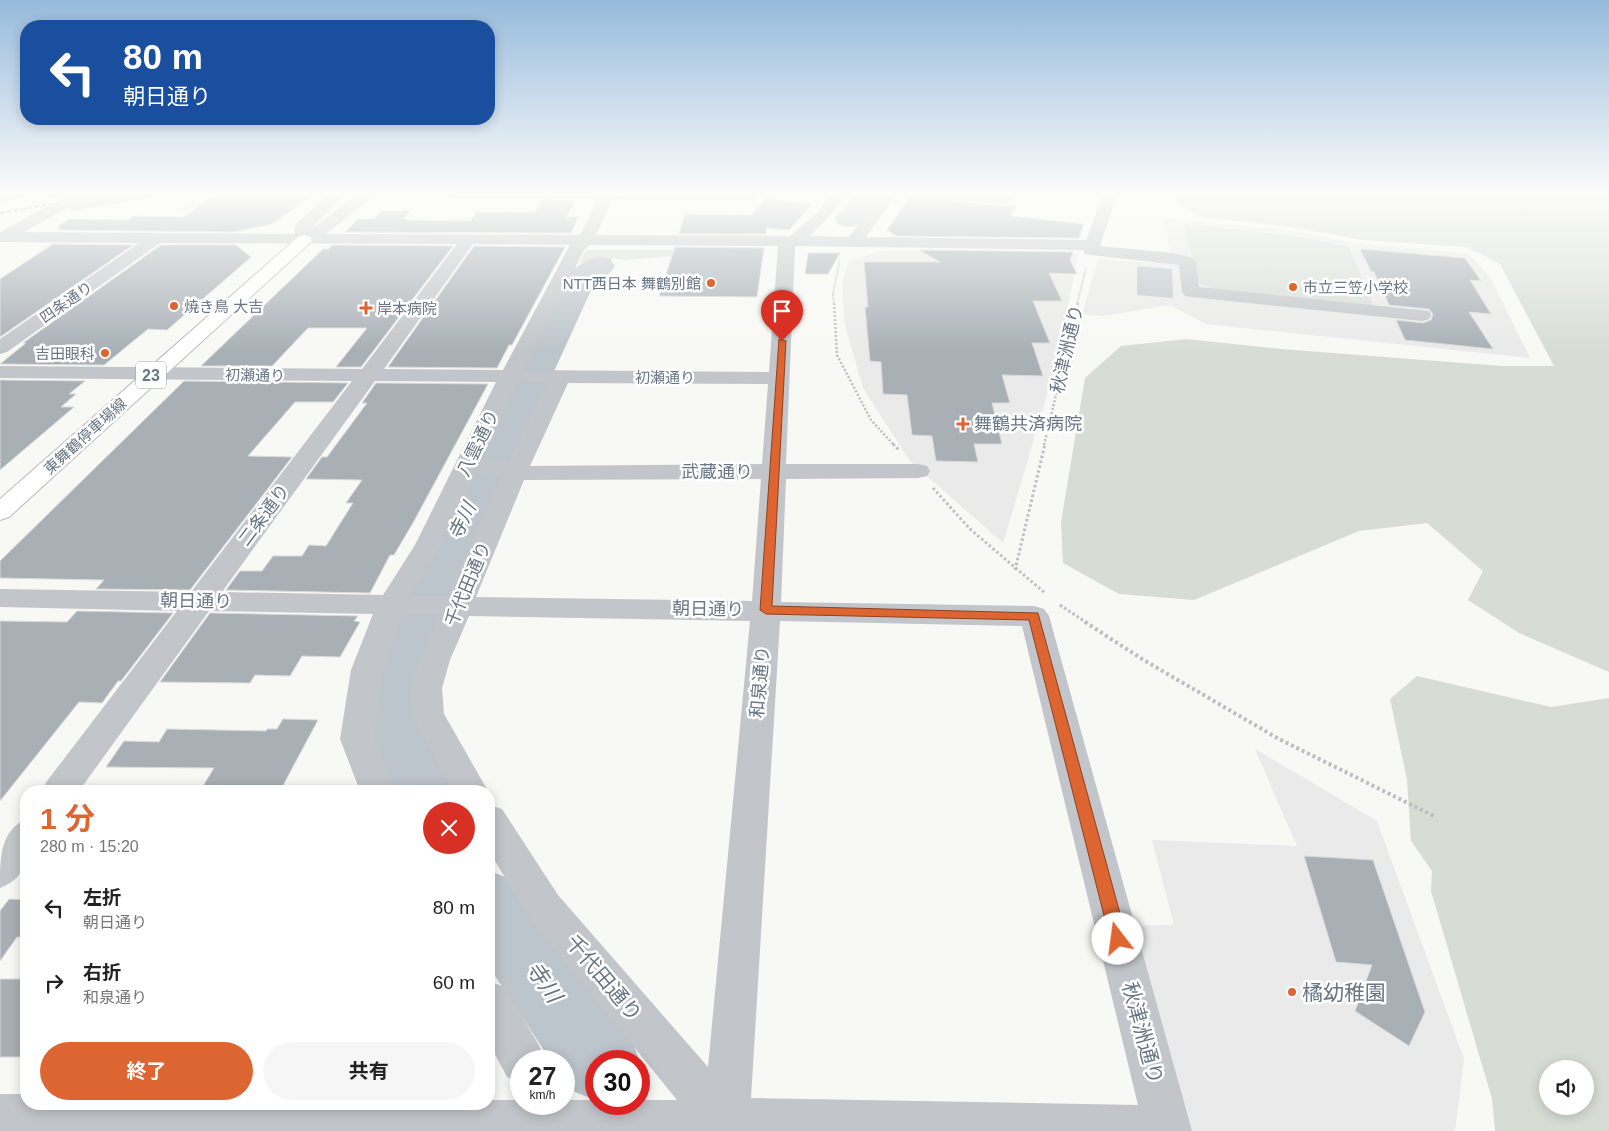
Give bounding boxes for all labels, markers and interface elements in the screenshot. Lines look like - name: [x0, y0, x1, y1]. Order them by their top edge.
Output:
- text: 80 m: [123, 37, 203, 76]
- icon: left: [40, 40, 105, 105]
- text: 朝日通り: [123, 84, 211, 109]
- place label: NTT西日本 舞鶴別館: [563, 275, 701, 292]
- marker: NTT西日本 舞鶴別館: [705, 277, 717, 289]
- street label: 四条通り: [37, 278, 95, 326]
- place label: 市立三笠小学校: [1303, 279, 1408, 296]
- marker: 市立三笠小学校: [1287, 281, 1299, 293]
- pin: [761, 290, 803, 341]
- icon: arrive: [768, 297, 796, 325]
- place label: 焼き鳥 大吉: [184, 298, 263, 315]
- marker: 焼き鳥 大吉: [168, 300, 180, 312]
- place label: 岸本病院: [377, 300, 437, 317]
- marker: 岸本病院: [359, 301, 373, 315]
- street label: 秋津洲通り: [1047, 303, 1087, 395]
- place label: 吉田眼科: [35, 345, 95, 362]
- marker: 吉田眼科: [99, 347, 111, 359]
- road number: 23: [136, 362, 166, 388]
- street label: 初瀬通り: [225, 366, 285, 384]
- street label: 初瀬通り: [635, 369, 695, 386]
- street label: 東舞鶴停車場線: [40, 395, 130, 477]
- street label: 八雲通り: [453, 406, 503, 480]
- place label: 舞鶴共済病院: [974, 414, 1082, 434]
- marker: 舞鶴共済病院: [956, 417, 970, 431]
- street label: 武蔵通り: [681, 462, 753, 482]
- street label: 二条通り: [234, 480, 294, 550]
- water label: 寺川: [444, 498, 481, 543]
- street label: 千代田通り: [441, 539, 495, 629]
- street label: 朝日通り: [160, 590, 232, 612]
- street label: 朝日通り: [672, 598, 744, 620]
- street label: 和泉通り: [747, 645, 773, 719]
- text: 1 分: [40, 802, 95, 835]
- button: close: [423, 802, 475, 854]
- text: 280 m · 15:20: [40, 838, 139, 855]
- text: 左折: [83, 887, 121, 908]
- icon: left: [40, 894, 68, 922]
- text: 80 m: [433, 897, 475, 918]
- position arrow: [1091, 912, 1143, 964]
- text: 朝日通り: [83, 914, 147, 931]
- street label: 千代田通り: [561, 930, 647, 1026]
- water label: 寺川: [521, 957, 568, 1009]
- text: 右折: [83, 962, 121, 983]
- icon: right: [40, 969, 68, 997]
- text: 60 m: [433, 972, 475, 993]
- street label: 秋津洲通り: [1118, 979, 1168, 1087]
- place label: 橘幼稚園: [1302, 981, 1386, 1004]
- marker: 橘幼稚園: [1286, 986, 1298, 998]
- text: 和泉通り: [83, 989, 147, 1006]
- button: 終了: [40, 1042, 253, 1100]
- button: 共有: [263, 1042, 475, 1100]
- speed limit sign: 30: [585, 1050, 650, 1115]
- map controls: [1539, 1060, 1594, 1115]
- button: sound: [1539, 1060, 1594, 1115]
- text: 27: [529, 1062, 556, 1090]
- text: km/h: [529, 1088, 556, 1102]

